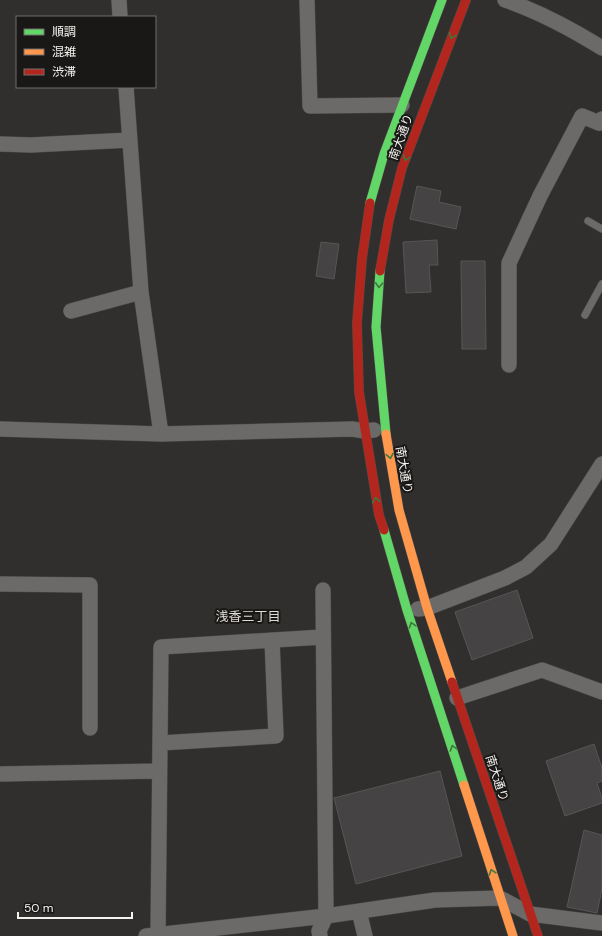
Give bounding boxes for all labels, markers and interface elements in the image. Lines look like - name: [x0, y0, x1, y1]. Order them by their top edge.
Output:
- legend: [16, 16, 156, 88]
- text: 順調: [52, 24, 76, 40]
- one-way arrow: [448, 33, 456, 40]
- text: 混雑: [52, 44, 76, 60]
- text: 渋滞: [52, 64, 76, 80]
- street label: 南大通り: [385, 112, 417, 162]
- one-way arrow: [402, 154, 410, 161]
- one-way arrow: [375, 282, 383, 288]
- street label: 南大通り: [392, 445, 416, 495]
- one-way arrow: [385, 453, 393, 459]
- one-way arrow: [373, 497, 381, 503]
- district label: 浅香三丁目: [215, 608, 281, 625]
- one-way arrow: [408, 622, 417, 629]
- one-way arrow: [449, 745, 457, 752]
- street label: 南大通り: [482, 753, 512, 803]
- one-way arrow: [488, 869, 497, 876]
- scale bar: [18, 894, 132, 920]
- text: 50 m: [24, 900, 53, 916]

